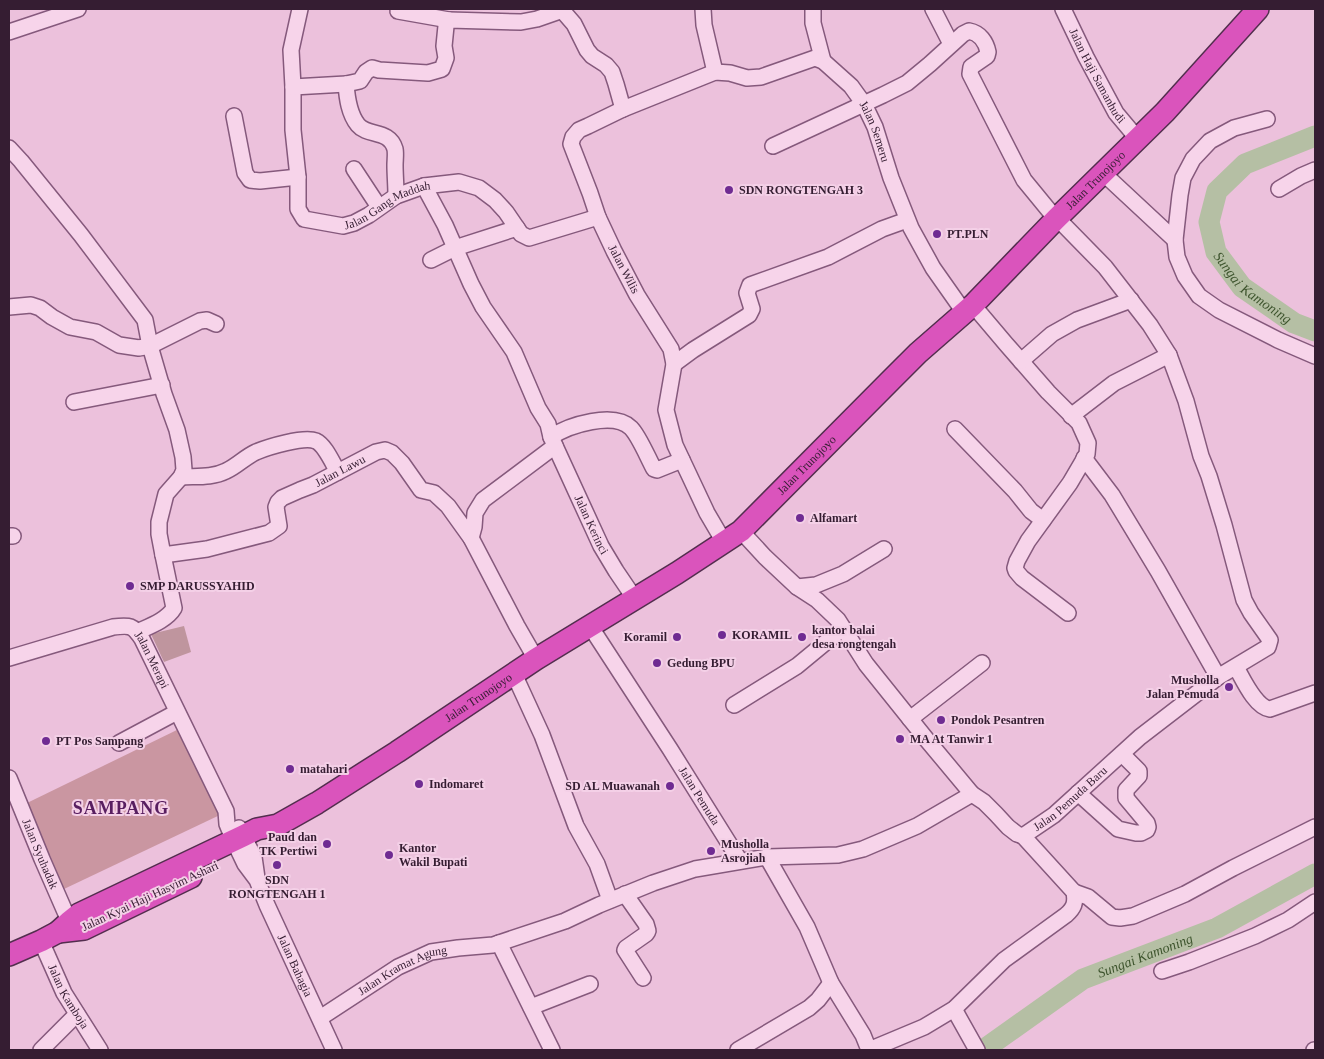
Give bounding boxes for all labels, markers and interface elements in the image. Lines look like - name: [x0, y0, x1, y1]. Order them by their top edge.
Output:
- street label: Jalan Haji Samanhudi: [1066, 26, 1129, 126]
- street label: Jalan Semeru: [857, 98, 893, 164]
- street label: Jalan Trunojoyo: [1063, 148, 1128, 212]
- street label: Jalan Gang Maddah: [343, 178, 431, 232]
- place label: SDN RONGTENGAH 3: [739, 183, 863, 197]
- marker: SDN RONGTENGAH 3: [723, 184, 735, 196]
- place label: PT.PLN: [947, 227, 989, 241]
- marker: PT.PLN: [931, 228, 943, 240]
- street label: Jalan Wilis: [605, 242, 643, 296]
- water label: Sungai Kamoning: [1210, 249, 1294, 327]
- street label: Jalan Trunojoyo: [774, 433, 839, 498]
- street label: Jalan Lawu: [312, 452, 368, 490]
- street label: Jalan Kerinci: [572, 493, 612, 557]
- place label: Alfamart: [810, 511, 857, 525]
- marker: Alfamart: [794, 512, 806, 524]
- place label: SMP DARUSSYAHID: [140, 579, 255, 593]
- marker: SMP DARUSSYAHID: [124, 580, 136, 592]
- place label: kantor balai desa rongtengah: [812, 623, 896, 651]
- street label: Jalan Merapi: [132, 628, 172, 691]
- place label: KORAMIL: [732, 628, 792, 642]
- marker: KORAMIL: [716, 629, 728, 641]
- place label: Koramil: [624, 630, 668, 644]
- marker: Koramil: [671, 631, 683, 643]
- marker: kantor balai desa rongtengah: [796, 631, 808, 643]
- place label: Gedung BPU: [667, 656, 735, 670]
- marker: Gedung BPU: [651, 657, 663, 669]
- street label: Jalan Trunojoyo: [442, 670, 515, 725]
- place label: Musholla Jalan Pemuda: [1146, 673, 1219, 701]
- marker: Musholla Jalan Pemuda: [1223, 681, 1235, 693]
- place label: Pondok Pesantren: [951, 713, 1045, 727]
- marker: Pondok Pesantren: [935, 714, 947, 726]
- place label: MA At Tanwir 1: [910, 732, 993, 746]
- marker: MA At Tanwir 1: [894, 733, 906, 745]
- place label: PT Pos Sampang: [56, 734, 143, 748]
- marker: PT Pos Sampang: [40, 735, 52, 747]
- place label: matahari: [300, 762, 348, 776]
- marker: matahari: [284, 763, 296, 775]
- street label: Jalan Pemuda Baru: [1031, 763, 1110, 834]
- street label: Jalan Pemuda: [676, 764, 723, 828]
- place label: Indomaret: [429, 777, 483, 791]
- marker: Indomaret: [413, 778, 425, 790]
- place label: SD AL Muawanah: [565, 779, 660, 793]
- marker: SD AL Muawanah: [664, 780, 676, 792]
- district label: SAMPANG: [73, 798, 169, 818]
- street label: Jalan Syuhadak: [19, 817, 61, 891]
- place label: Paud dan TK Pertiwi: [259, 830, 318, 858]
- place label: Musholla Asrojiah: [721, 837, 769, 865]
- marker: Paud dan TK Pertiwi: [321, 838, 333, 850]
- place label: Kantor Wakil Bupati: [399, 841, 468, 869]
- marker: Musholla Asrojiah: [705, 845, 717, 857]
- marker: Kantor Wakil Bupati: [383, 849, 395, 861]
- street label: Jalan Kyai Haji Hasyim Ashari: [79, 858, 221, 934]
- marker: SDN RONGTENGAH 1: [271, 859, 283, 871]
- place label: SDN RONGTENGAH 1: [228, 873, 326, 901]
- water label: Sungai Kamoning: [1095, 931, 1195, 981]
- street label: Jalan Bahagia: [275, 932, 316, 1000]
- street label: Jalan Kramat Agung: [355, 943, 448, 998]
- street label: Jalan Kamboja: [45, 962, 92, 1032]

